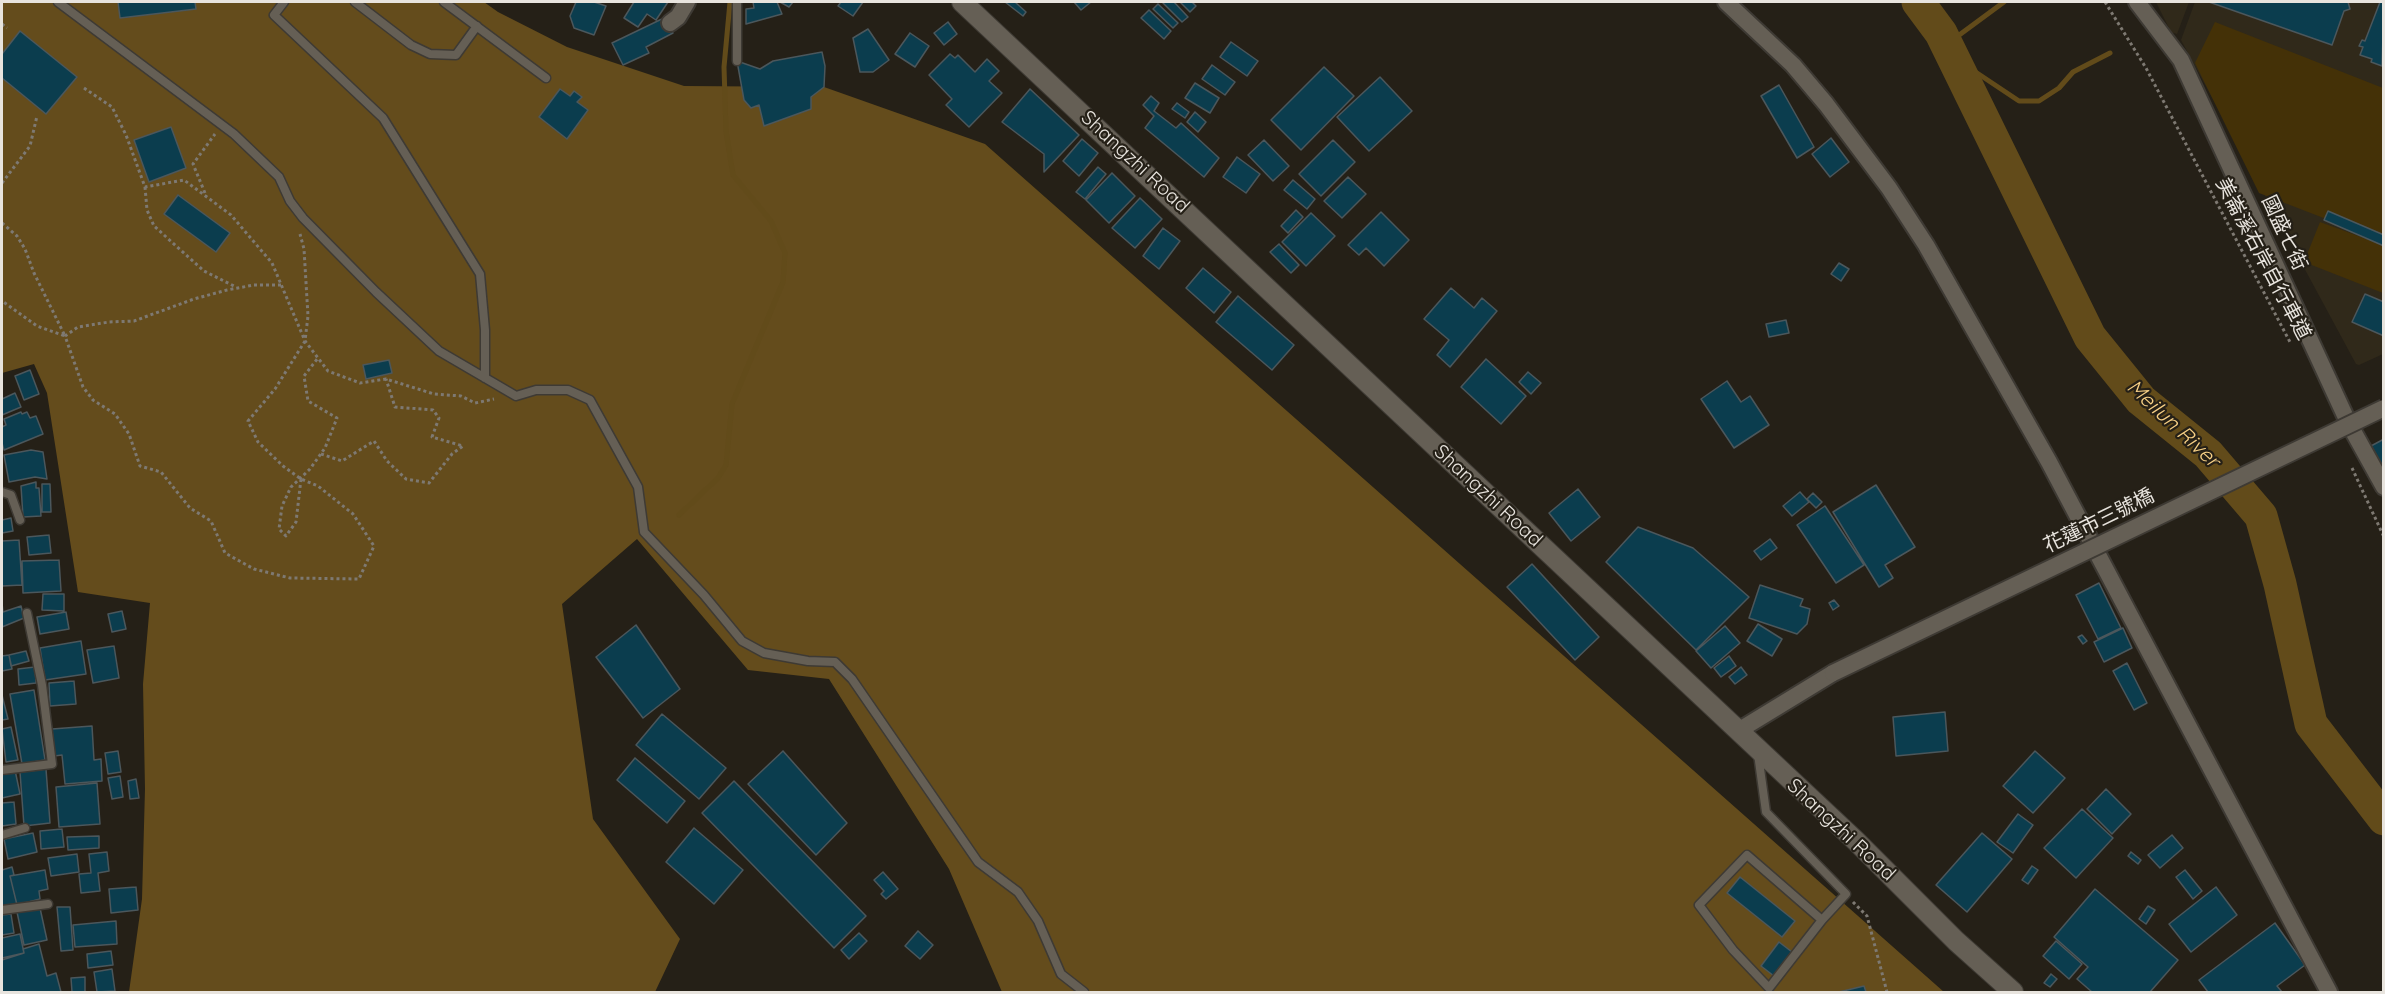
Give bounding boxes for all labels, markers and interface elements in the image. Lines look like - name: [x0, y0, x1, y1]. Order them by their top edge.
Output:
- street label: Shangzhi Road: [1076, 106, 1194, 218]
- street label: 美崙溪右岸自行車道: [2210, 174, 2316, 344]
- street label: 國盛七街: [2256, 192, 2312, 274]
- water label: Meilun River: [2121, 375, 2225, 473]
- street label: Shangzhi Road: [1429, 440, 1547, 552]
- street label: 花蓮市三號橋: [2040, 484, 2158, 558]
- street label: Shangzhi Road: [1782, 774, 1900, 886]

